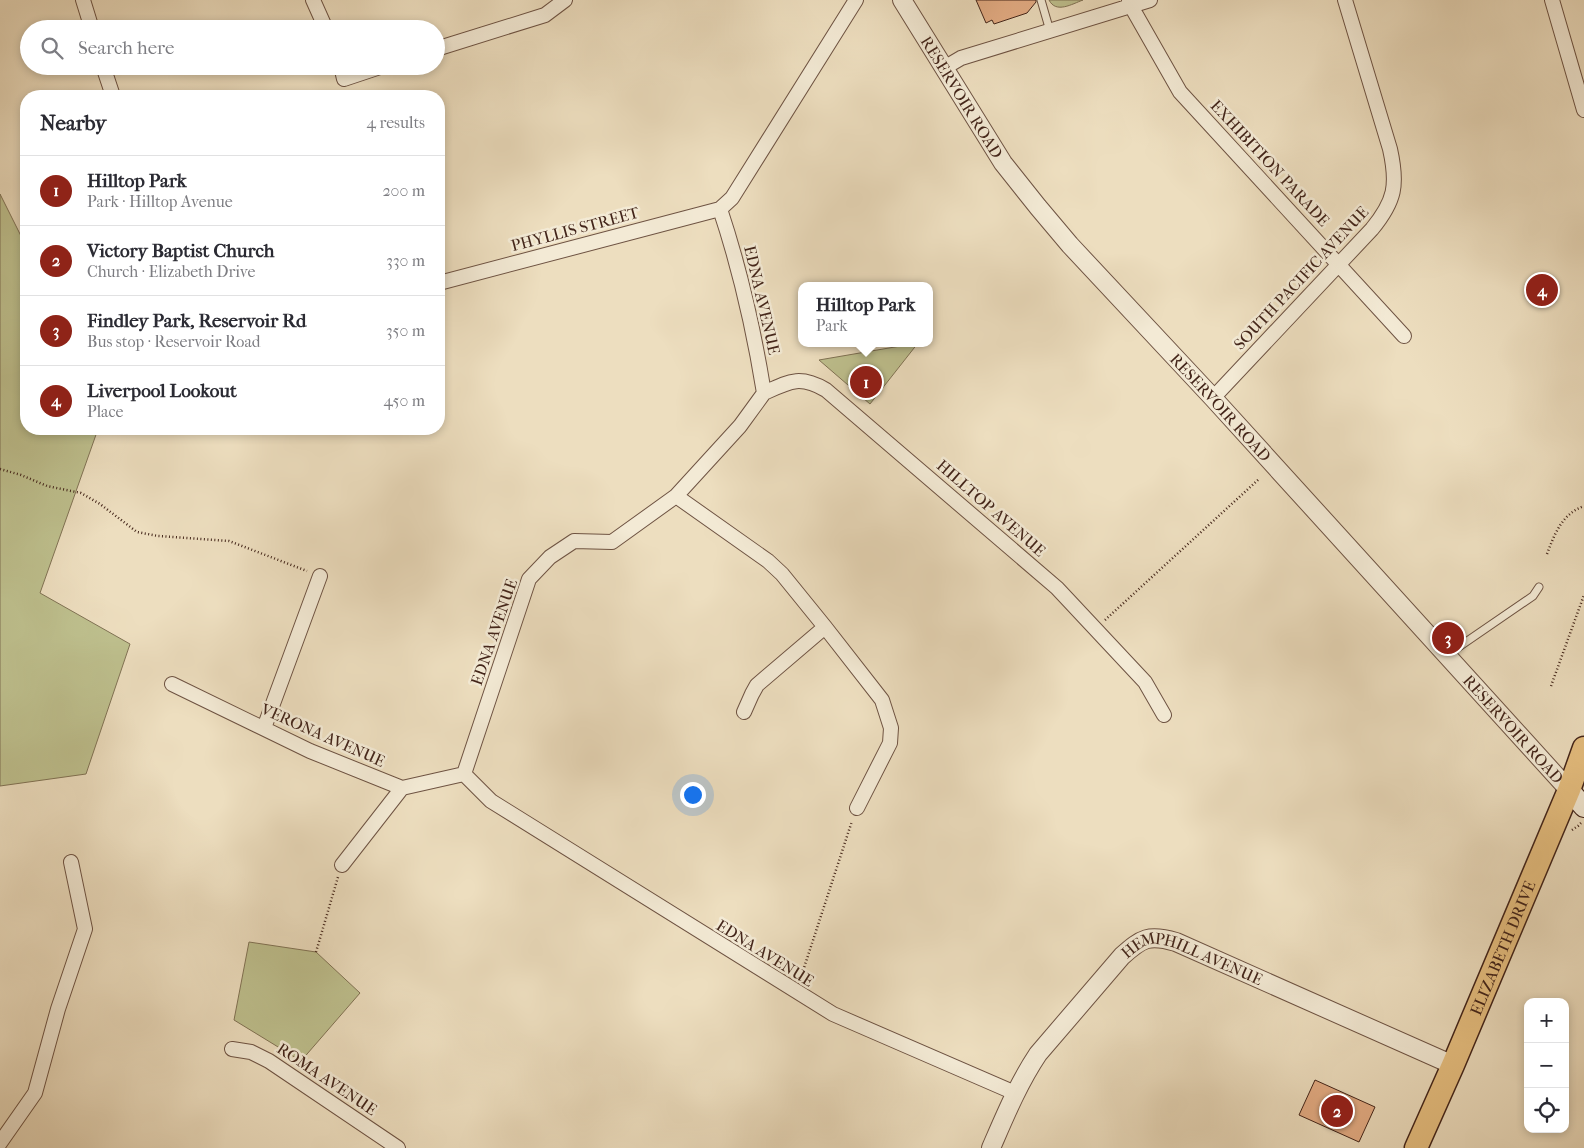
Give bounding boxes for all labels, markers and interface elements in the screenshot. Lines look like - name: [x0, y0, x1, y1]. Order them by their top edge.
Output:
- search box: [20, 20, 445, 75]
- street label: RESERVOIR ROAD: [917, 32, 1007, 161]
- icon: search: [38, 34, 66, 62]
- text: Search here: [78, 37, 174, 59]
- street label: EXHIBITION PARADE: [1207, 96, 1334, 230]
- text: Nearby: [40, 111, 106, 135]
- text: 4 results: [367, 113, 425, 132]
- text: Hilltop Park: [87, 170, 187, 192]
- text: 1: [53, 181, 59, 200]
- text: 200 m: [382, 181, 425, 200]
- text: Park · Hilltop Avenue: [87, 192, 233, 211]
- street label: SOUTH PACIFIC AVENUE: [1230, 202, 1372, 354]
- street label: PHYLLIS STREET: [509, 203, 641, 255]
- text: Victory Baptist Church: [87, 240, 274, 262]
- street label: EDNA AVENUE: [740, 244, 784, 357]
- text: 2: [52, 251, 60, 270]
- text: 330 m: [386, 251, 425, 270]
- text: Church · Elizabeth Drive: [87, 262, 255, 281]
- pin: 4: [1526, 271, 1558, 309]
- popup: [798, 282, 933, 347]
- text: Hilltop Park: [816, 294, 915, 316]
- text: Findley Park, Reservoir Rd: [87, 310, 306, 332]
- text: Park: [816, 316, 848, 335]
- text: 3: [53, 321, 59, 340]
- text: 350 m: [386, 321, 425, 340]
- text: Bus stop · Reservoir Road: [87, 332, 261, 351]
- street label: RESERVOIR ROAD: [1166, 349, 1275, 465]
- pin: 1: [850, 363, 882, 401]
- text: Liverpool Lookout: [87, 380, 237, 402]
- text: 4: [51, 391, 61, 410]
- text: 450 m: [384, 391, 425, 410]
- text: Place: [87, 402, 123, 421]
- street label: HILLTOP AVENUE: [933, 456, 1049, 561]
- street label: EDNA AVENUE: [467, 576, 521, 688]
- pin: 3: [1432, 619, 1464, 657]
- street label: RESERVOIR ROAD: [1459, 671, 1568, 787]
- street label: VERONA AVENUE: [257, 699, 388, 771]
- your location: [680, 782, 706, 808]
- street label: ELIZABETH DRIVE: [1466, 878, 1539, 1018]
- street label: EDNA AVENUE: [713, 915, 817, 991]
- street label: HEMPHILL AVENUE: [1117, 928, 1266, 989]
- map controls: [1524, 998, 1569, 1133]
- button: +: [1524, 998, 1569, 1043]
- street label: ROMA AVENUE: [274, 1039, 381, 1119]
- button: −: [1524, 1043, 1569, 1088]
- button: locate: [1524, 1088, 1569, 1133]
- pin: 2: [1321, 1092, 1353, 1130]

